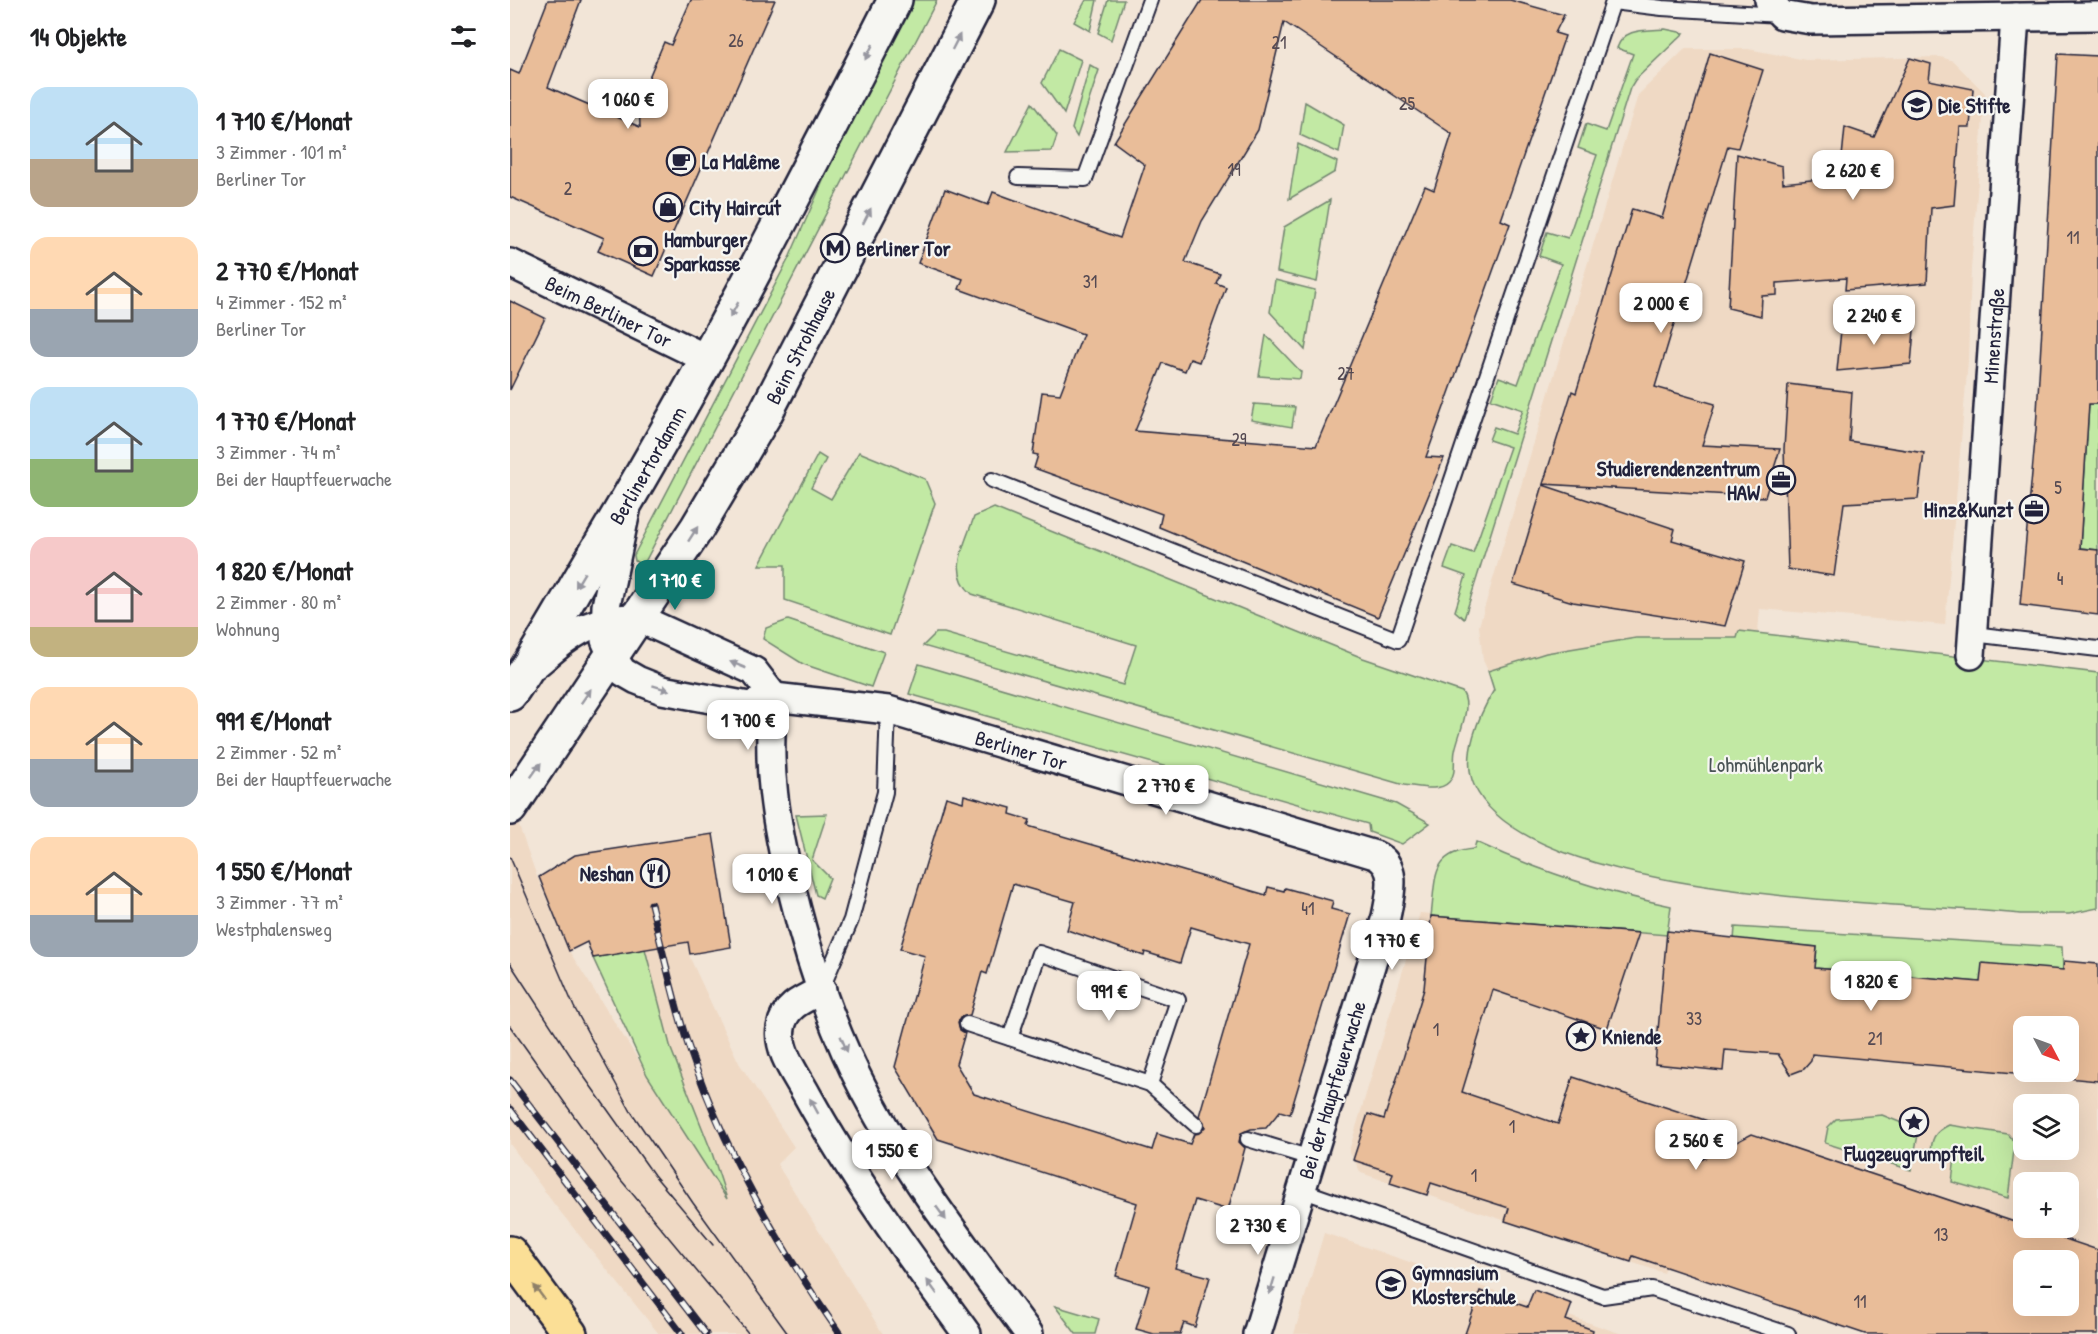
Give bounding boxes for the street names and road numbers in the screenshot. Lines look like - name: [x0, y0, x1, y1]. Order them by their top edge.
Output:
- street label: Beim Berliner Tor: [541, 268, 677, 354]
- street label: Beim Strohhause: [758, 283, 842, 409]
- street label: Minenstraße: [1975, 287, 2011, 384]
- street label: Berlinertordamm: [602, 401, 693, 530]
- street label: Berliner Tor: [972, 722, 1071, 777]
- street label: Bei der Hauptfeuerwache: [1291, 997, 1373, 1183]

